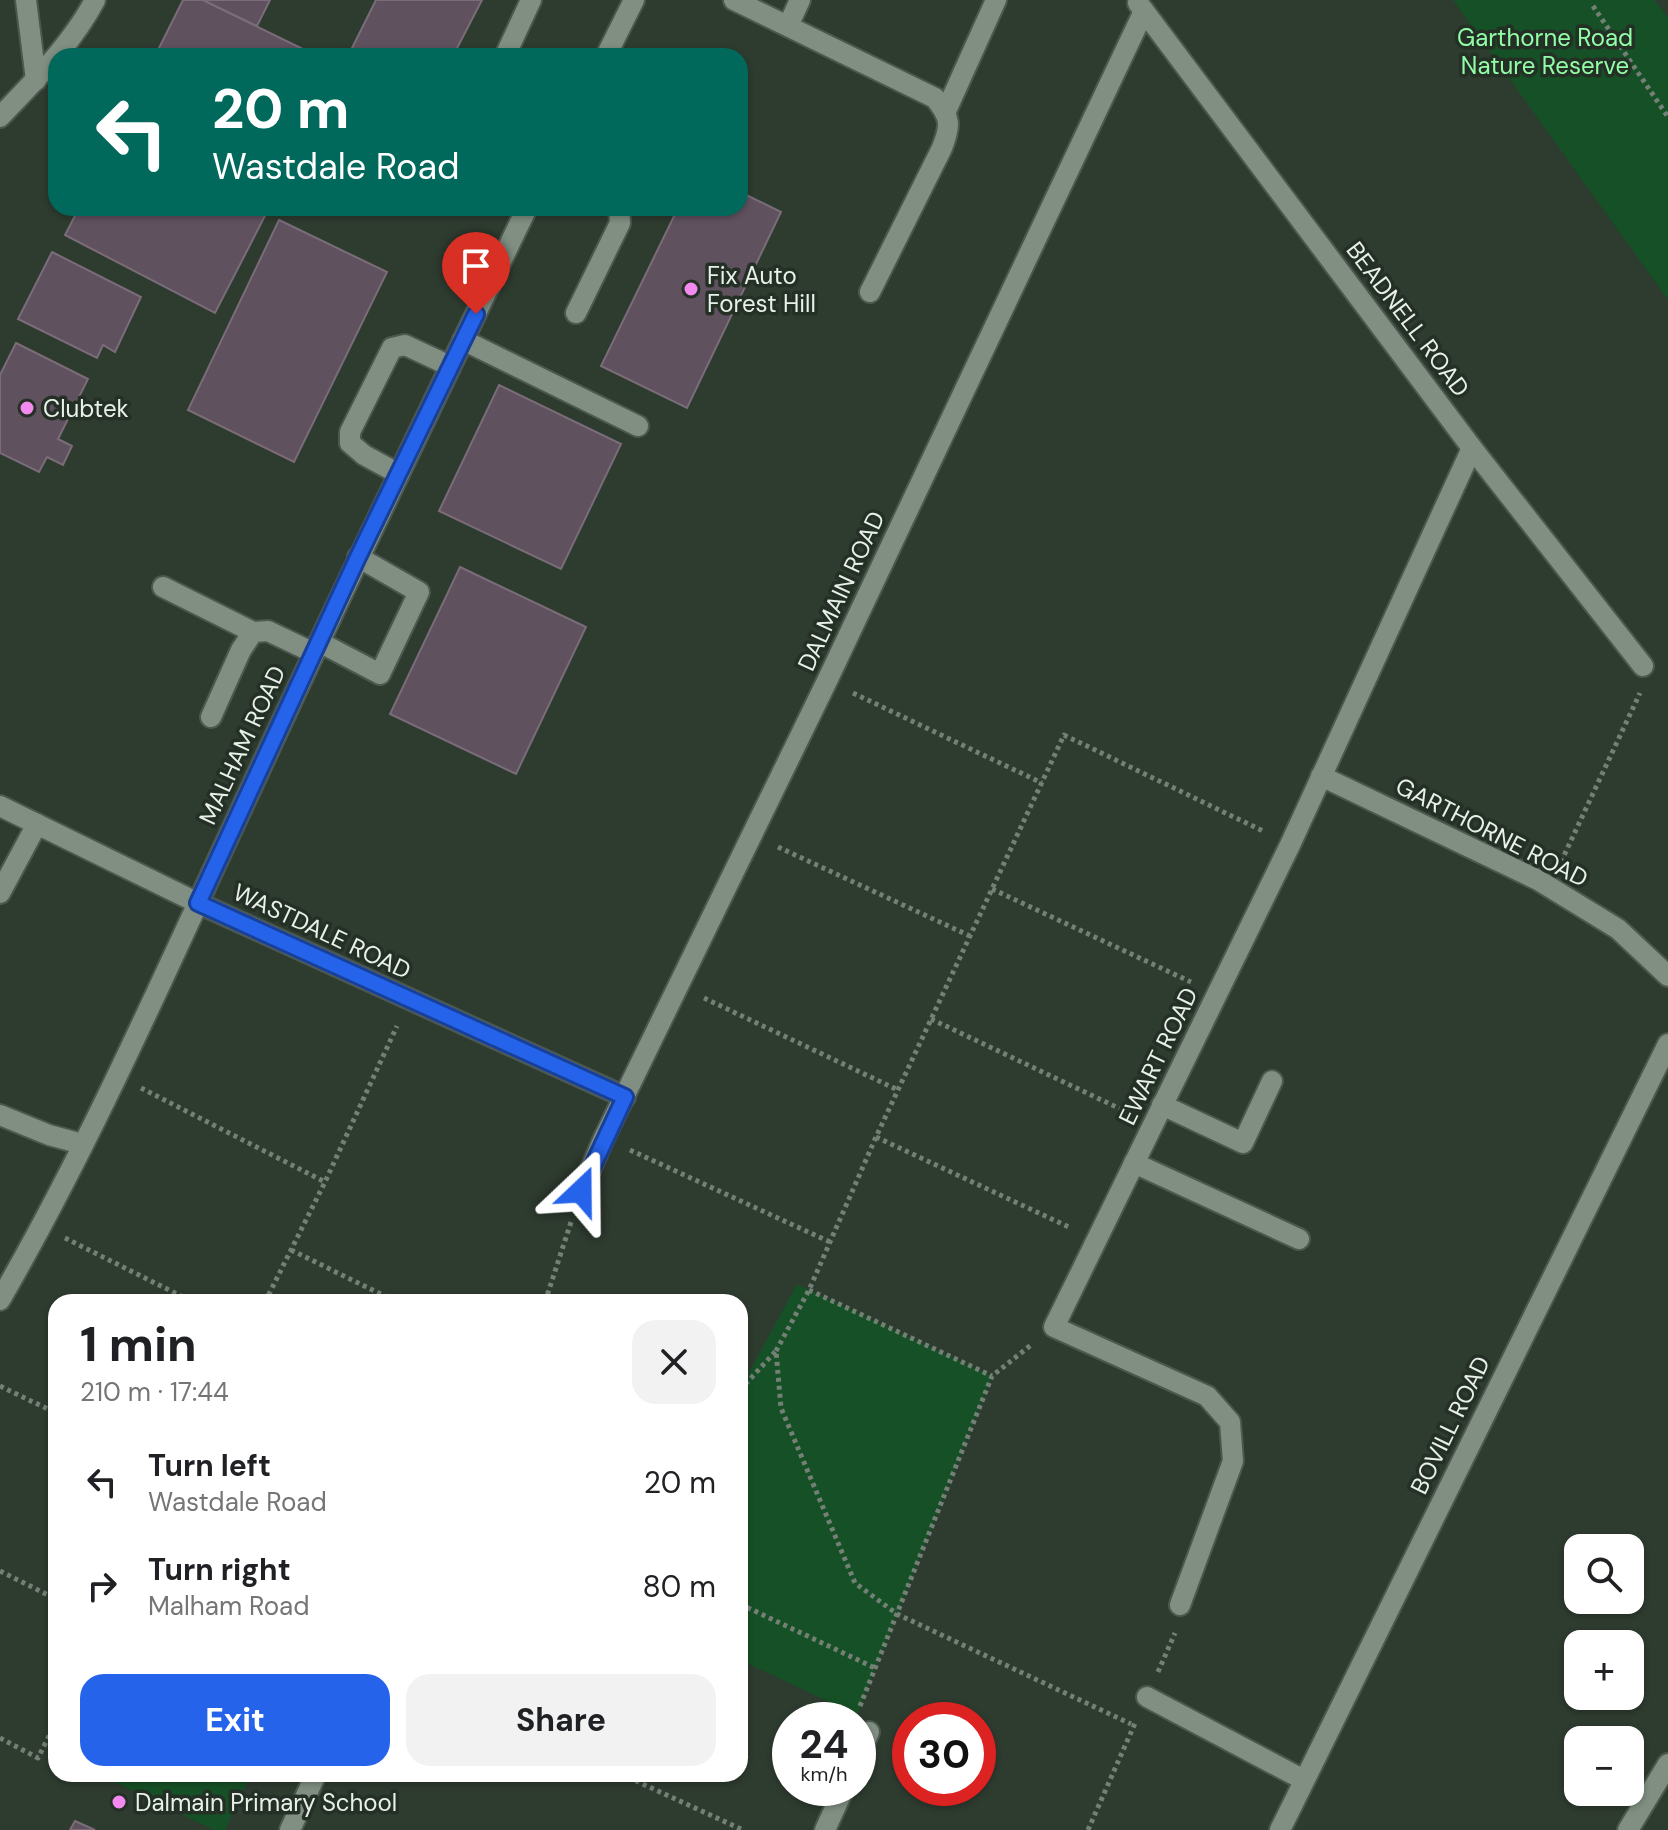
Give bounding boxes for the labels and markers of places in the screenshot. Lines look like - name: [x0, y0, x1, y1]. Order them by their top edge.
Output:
- pin: [442, 232, 510, 314]
- place label: Fix Auto Forest Hill: [707, 260, 816, 319]
- marker: Fix Auto Forest Hill: [682, 280, 700, 298]
- place label: Clubtek: [43, 393, 129, 424]
- marker: Clubtek: [18, 399, 36, 417]
- place label: Dalmain Primary School: [135, 1787, 397, 1818]
- marker: Dalmain Primary School: [110, 1793, 128, 1811]

